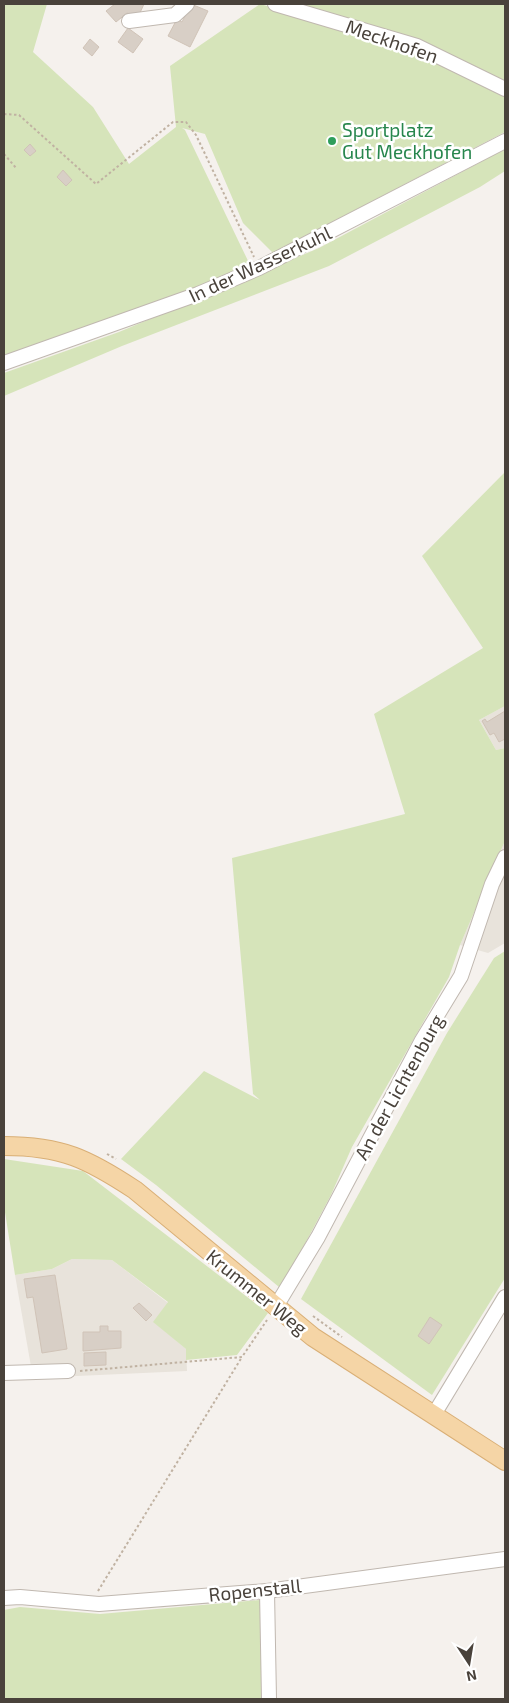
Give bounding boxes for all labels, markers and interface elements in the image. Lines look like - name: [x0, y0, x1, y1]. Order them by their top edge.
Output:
- street label: Meckhofen: [343, 14, 441, 67]
- place label: Sportplatz Gut Meckhofen: [342, 118, 472, 163]
- marker: Sportplatz Gut Meckhofen: [326, 135, 338, 147]
- street label: In der Wasserkuhl: [185, 220, 335, 307]
- street label: An der Lichtenburg: [349, 1010, 448, 1164]
- street label: Krummer Weg: [202, 1244, 313, 1339]
- street label: Ropenstall: [207, 1573, 303, 1606]
- north arrow: [444, 1638, 494, 1688]
- text: N: [465, 1667, 479, 1686]

